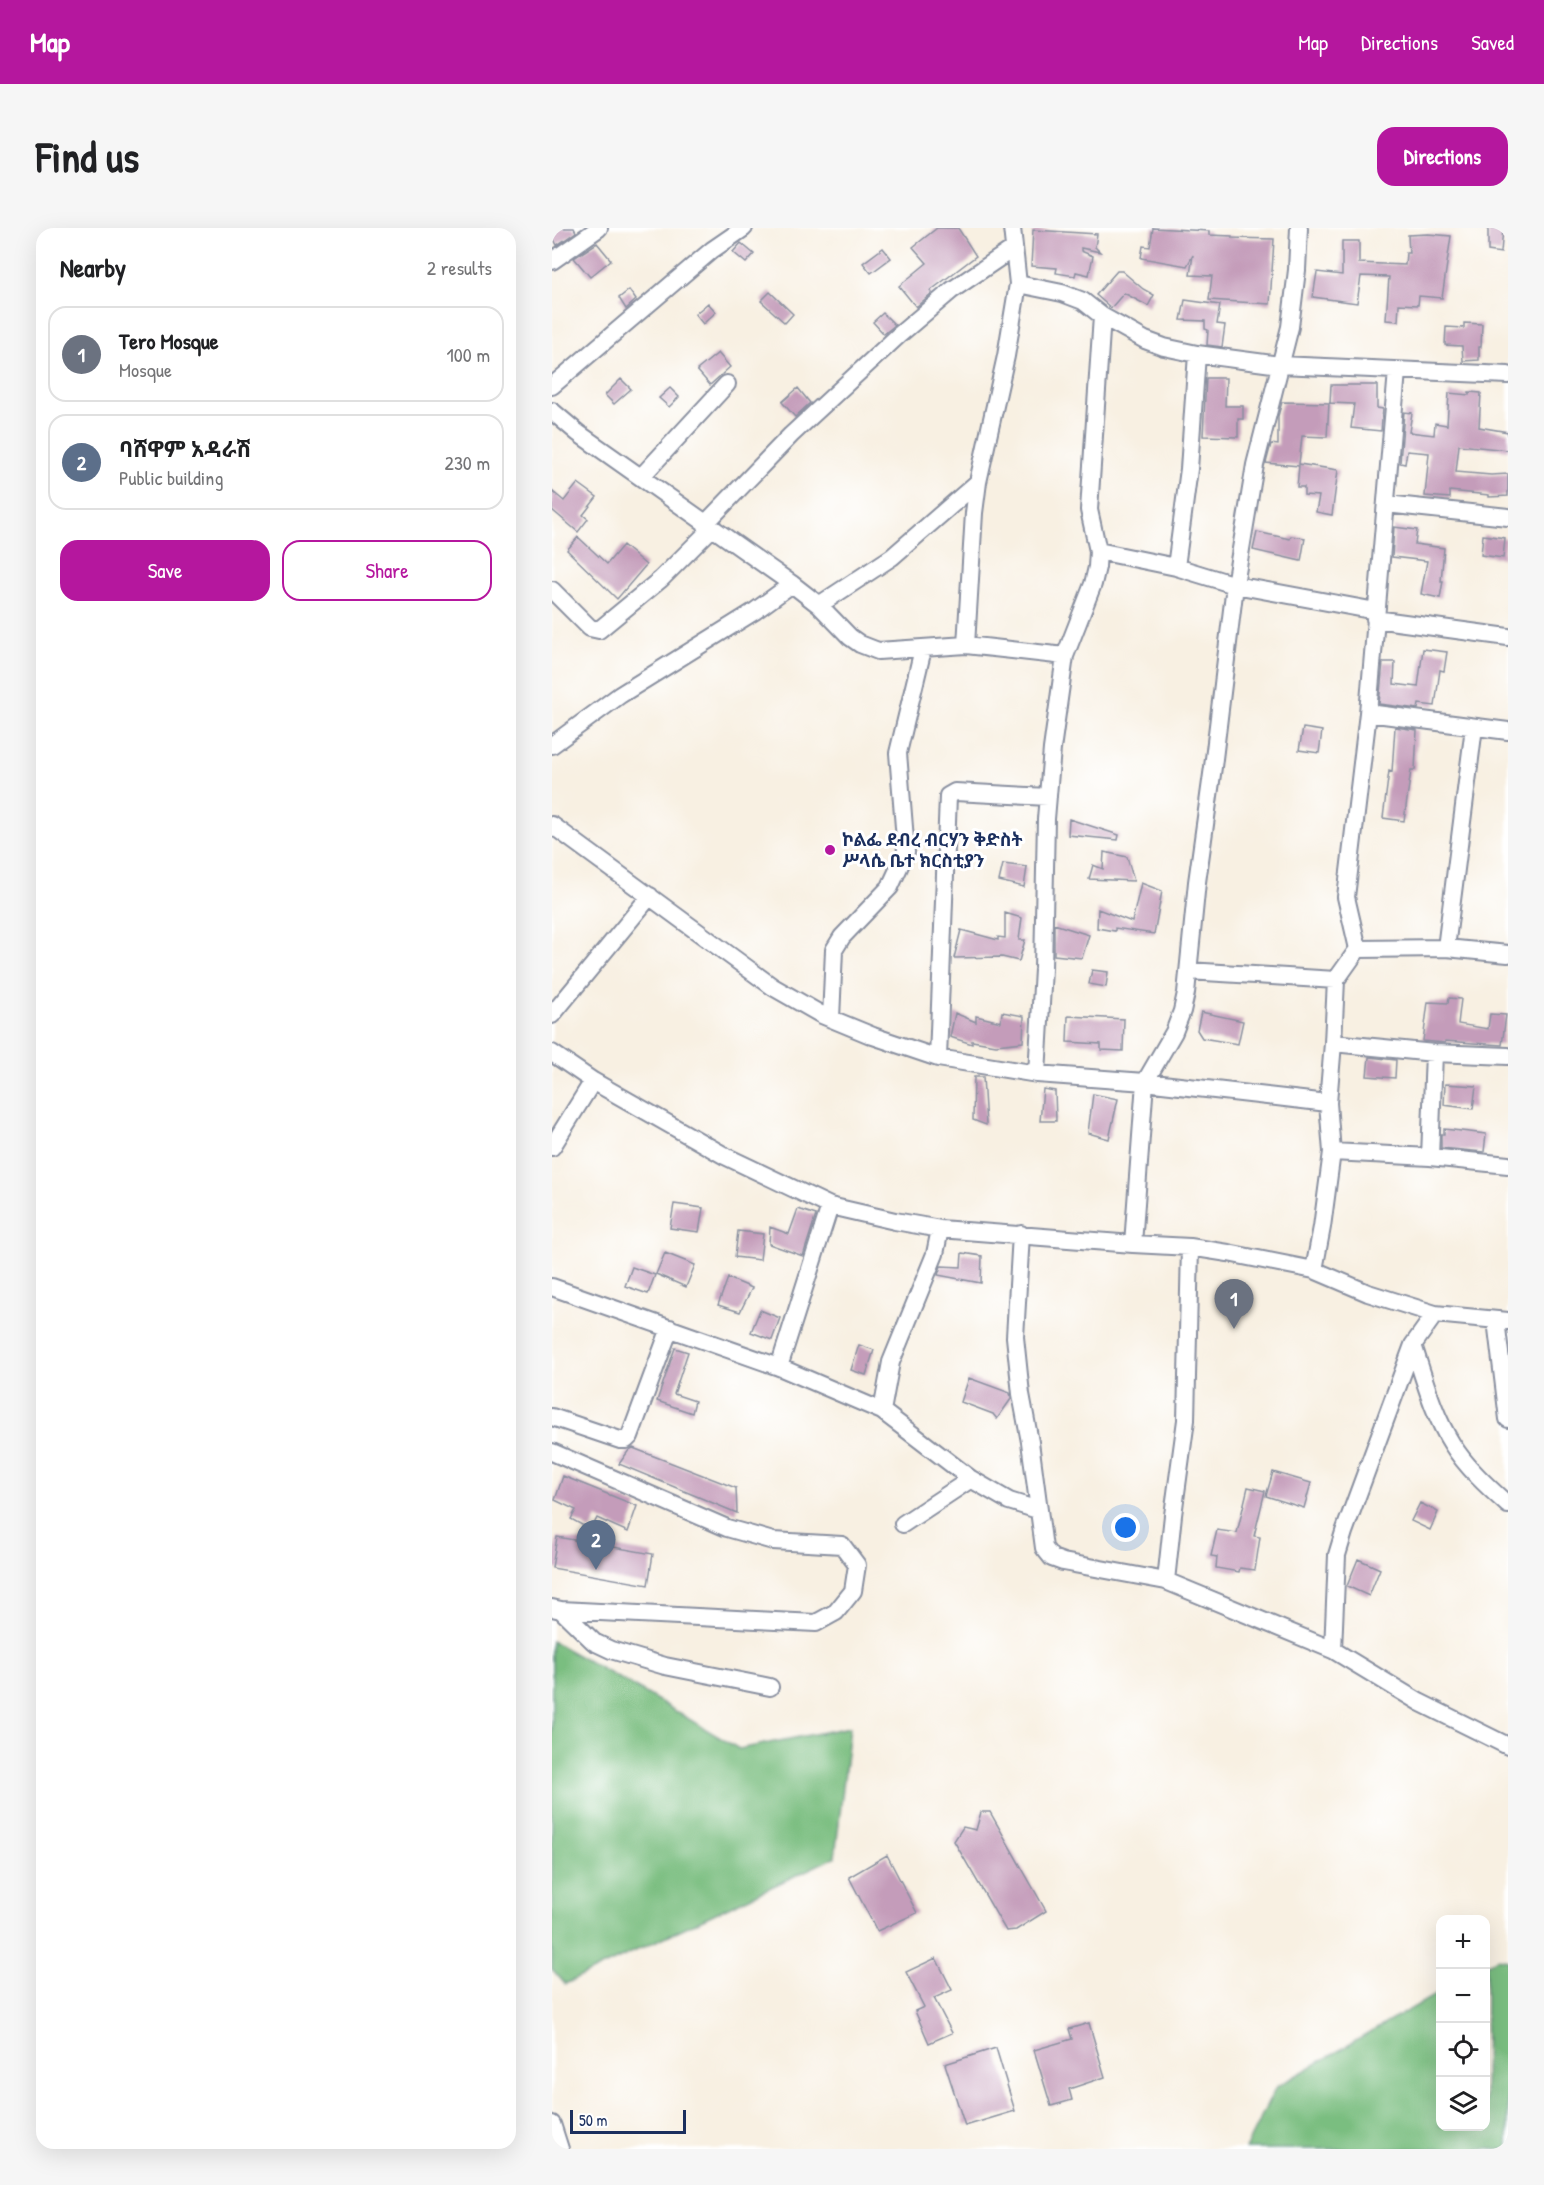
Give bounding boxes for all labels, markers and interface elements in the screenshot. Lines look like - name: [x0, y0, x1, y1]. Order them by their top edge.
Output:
- text: Map: [30, 23, 70, 61]
- text: Map: [1298, 28, 1328, 57]
- text: Directions: [1361, 28, 1438, 57]
- text: Saved: [1471, 28, 1514, 57]
- button: Directions: [1377, 127, 1508, 186]
- text: Find us: [36, 128, 139, 185]
- text: Nearby: [60, 250, 126, 285]
- text: 2 results: [427, 254, 492, 281]
- text: Tero Mosque: [119, 326, 219, 356]
- text: 1: [78, 341, 85, 368]
- text: 100 m: [447, 341, 490, 368]
- text: Mosque: [119, 356, 172, 383]
- text: ባሸዋም አዳራሽ: [119, 434, 252, 464]
- text: 2: [77, 449, 86, 476]
- text: 230 m: [445, 449, 490, 476]
- text: Public building: [119, 464, 223, 491]
- button: Save: [60, 540, 270, 601]
- button: Share: [282, 540, 492, 601]
- place label: ኮልፌ ደብረ ብርሃን ቅድስት ሥላሴ ቤተ ክርስቲያን: [842, 827, 1023, 873]
- marker: ኮልፌ ደብረ ብርሃን ቅድስት ሥላሴ ቤተ ክርስቲያን: [823, 843, 837, 857]
- pin: 1: [1214, 1280, 1254, 1329]
- your location: [1111, 1513, 1140, 1542]
- pin: 2: [576, 1520, 615, 1570]
- map controls: [1436, 1915, 1490, 2131]
- button: +: [1436, 1915, 1490, 1969]
- button: −: [1436, 1969, 1490, 2023]
- button: locate: [1436, 2023, 1490, 2077]
- button: layers: [1436, 2077, 1490, 2131]
- scale bar: [570, 2107, 686, 2134]
- text: 50 m: [579, 2109, 608, 2131]

